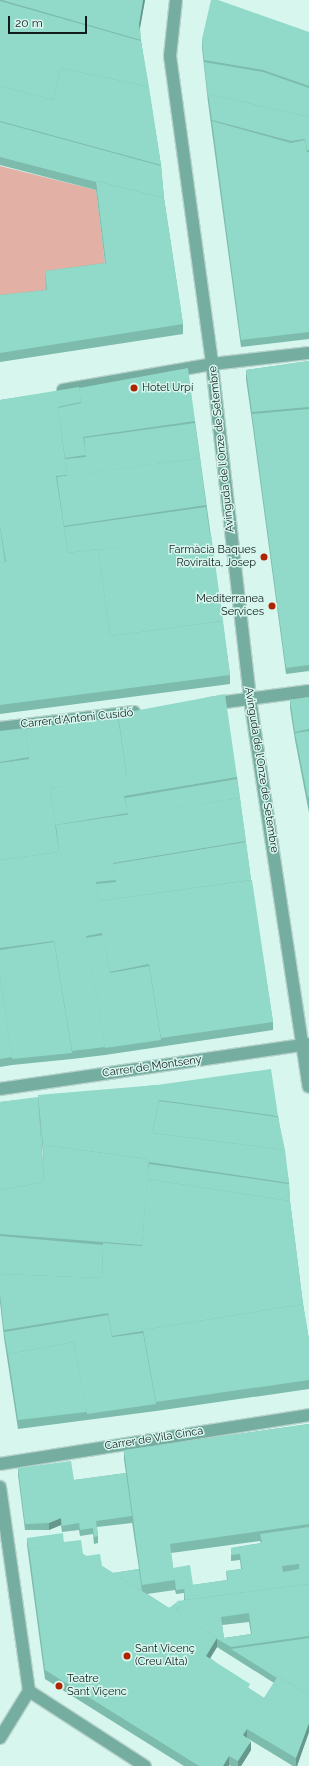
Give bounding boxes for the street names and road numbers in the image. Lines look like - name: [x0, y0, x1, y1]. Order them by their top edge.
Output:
- street label: Avinguda de l'Onze de Setembre: [207, 365, 237, 533]
- street label: Avinguda de l'Onze de Setembre: [241, 686, 281, 854]
- street label: Carrer d'Antoni Cusidó: [20, 707, 134, 731]
- street label: Carrer de Montseny: [101, 1053, 203, 1081]
- street label: Carrer de Vila Cinca: [103, 1425, 205, 1453]

